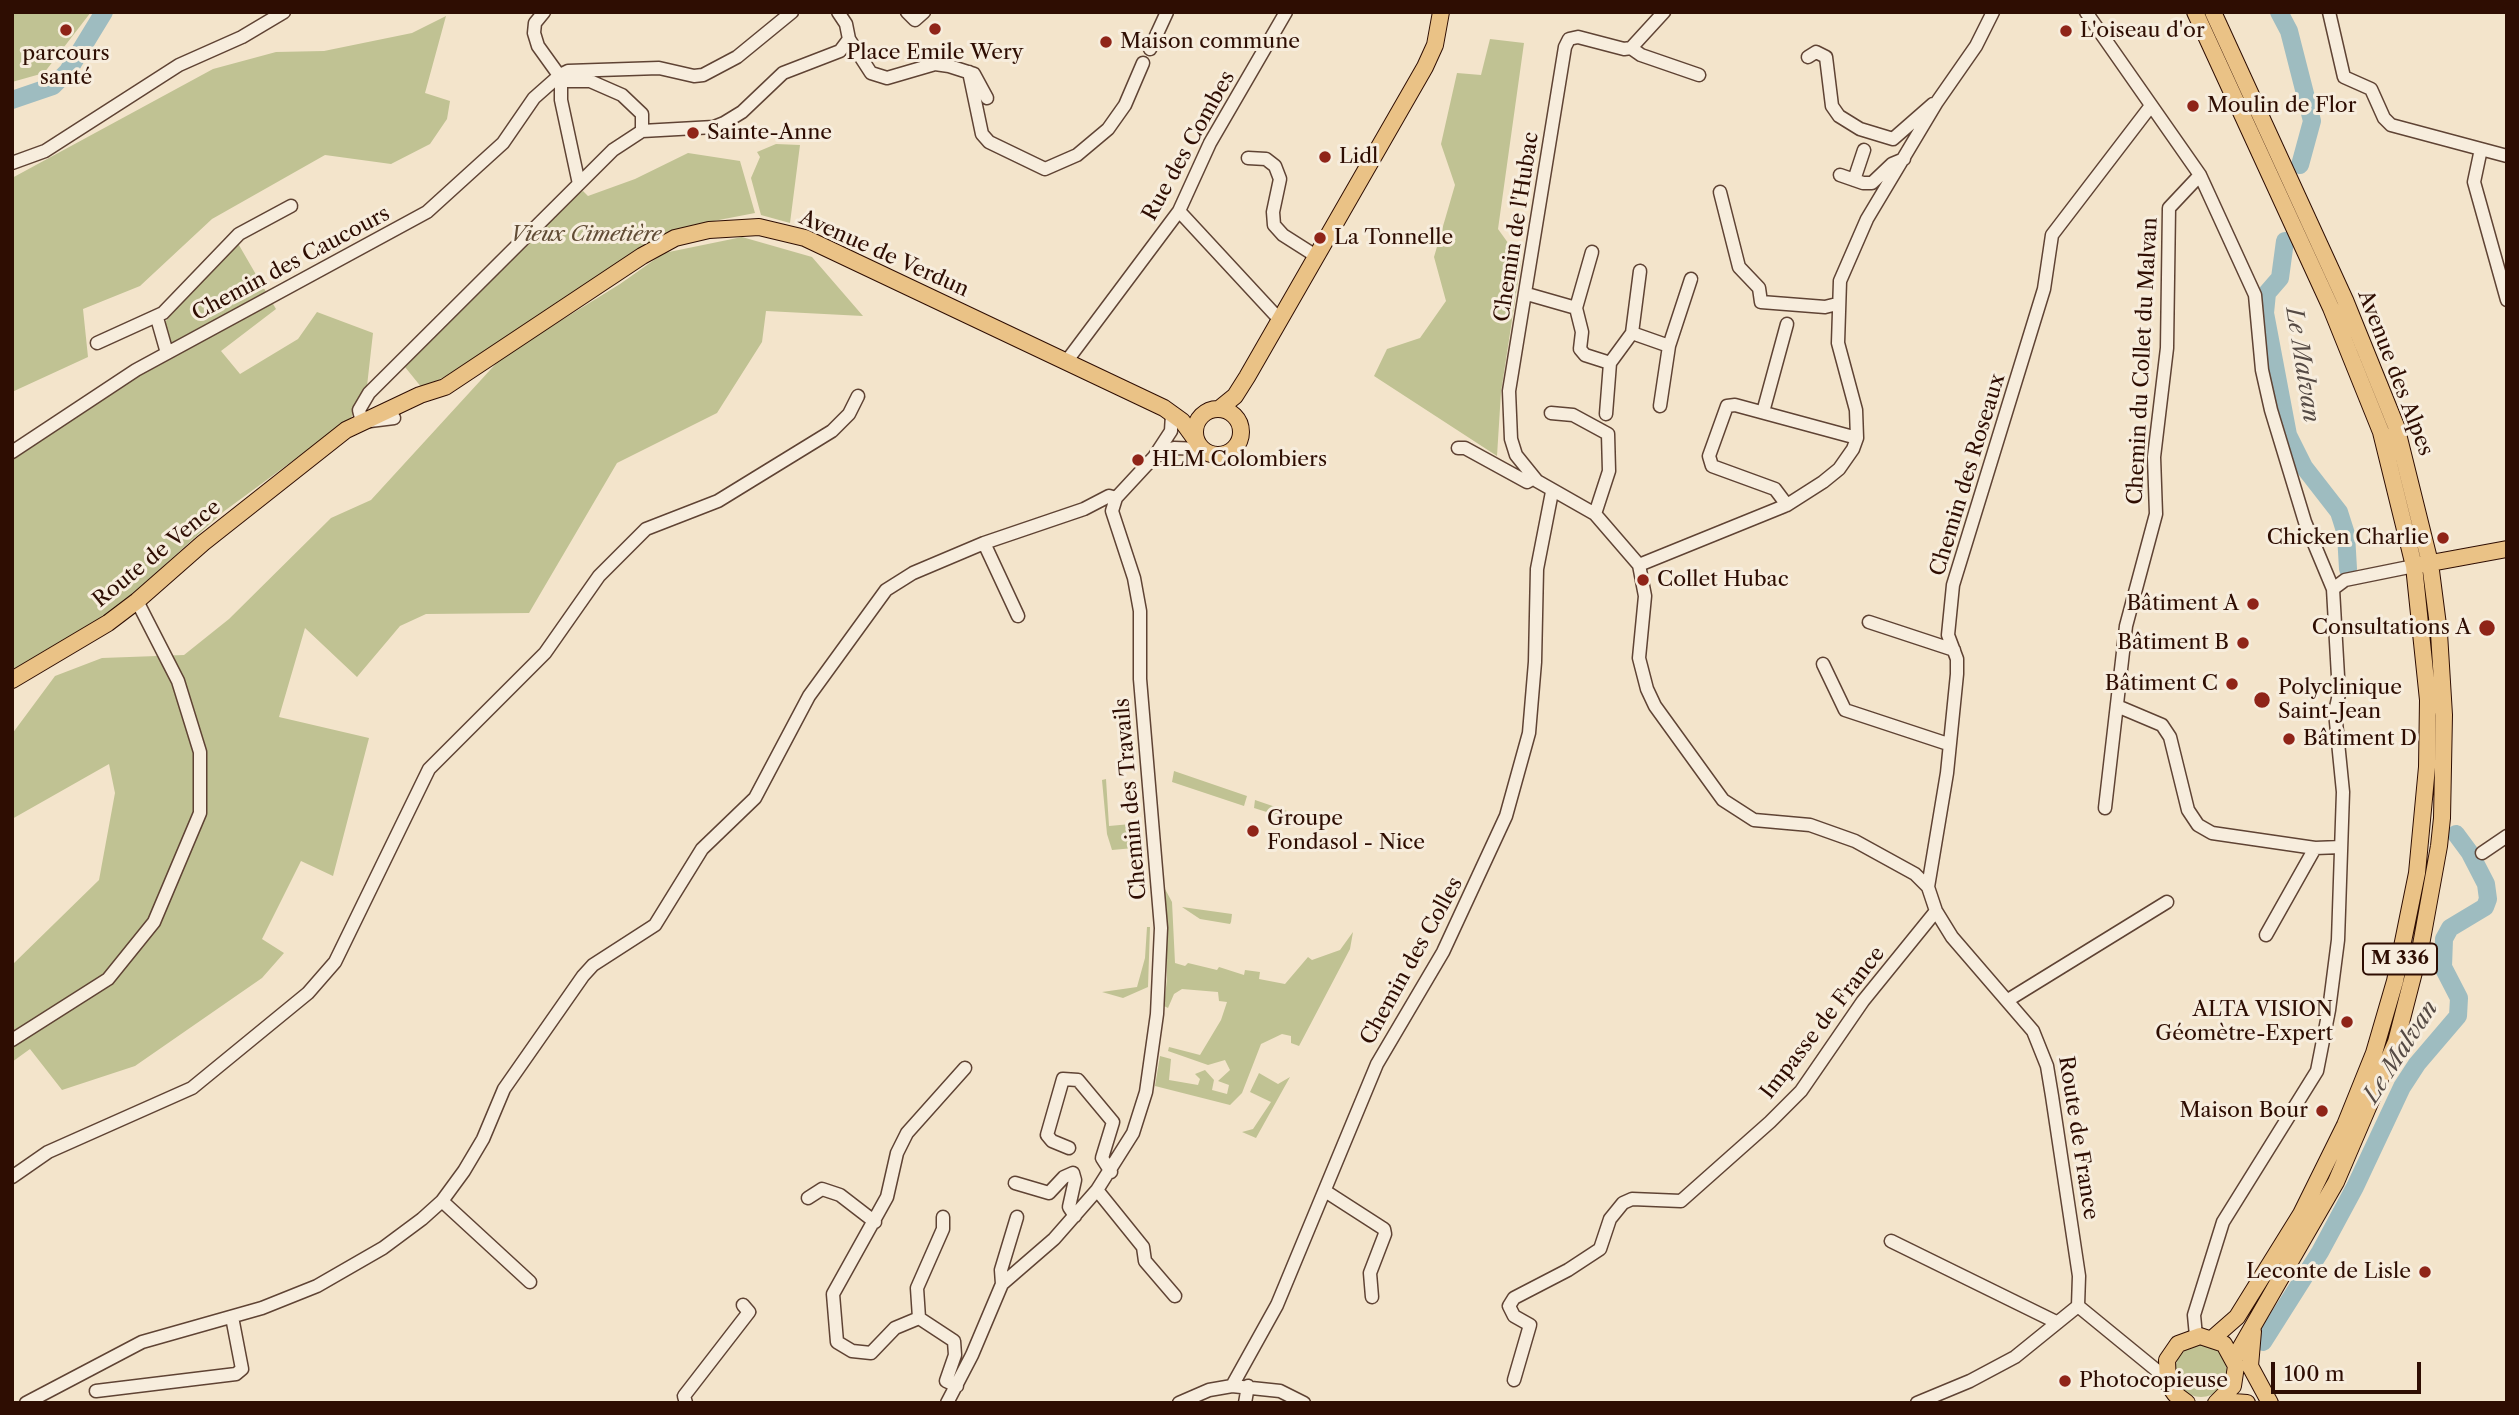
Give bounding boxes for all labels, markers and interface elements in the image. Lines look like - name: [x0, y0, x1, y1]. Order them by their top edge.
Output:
- place label: L'oiseau d'or: [2080, 18, 2205, 44]
- marker: Place Emile Wery: [927, 21, 943, 37]
- marker: parcours santé: [58, 22, 74, 38]
- marker: L'oiseau d'or: [2058, 23, 2074, 39]
- place label: Maison commune: [1120, 29, 1300, 55]
- marker: Maison commune: [1098, 34, 1114, 50]
- place label: Place Emile Wery: [846, 40, 1024, 66]
- place label: parcours santé: [22, 41, 110, 91]
- street label: Rue des Combes: [1137, 67, 1241, 225]
- place label: Moulin de Flor: [2207, 93, 2357, 119]
- marker: Moulin de Flor: [2185, 98, 2201, 114]
- place label: Sainte-Anne: [707, 120, 832, 146]
- marker: Sainte-Anne: [685, 125, 701, 141]
- street label: Chemin de l'Hubac: [1490, 130, 1544, 324]
- place label: Lidl: [1339, 144, 1378, 170]
- marker: Lidl: [1317, 149, 1333, 165]
- street label: Chemin des Caucours: [188, 201, 394, 327]
- street label: Avenue de Verdun: [795, 205, 973, 303]
- street label: Chemin du Collet du Malvan: [2123, 217, 2163, 505]
- park label: Vieux Cimetière: [510, 222, 662, 248]
- place label: La Tonnelle: [1334, 225, 1453, 251]
- marker: La Tonnelle: [1312, 230, 1328, 246]
- street label: Avenue des Alpes: [2352, 287, 2438, 459]
- water label: Le Malvan: [2279, 305, 2325, 425]
- street label: Chemin des Roseaux: [1925, 371, 2011, 579]
- place label: HLM Colombiers: [1152, 447, 1327, 473]
- marker: HLM Colombiers: [1130, 452, 1146, 468]
- street label: Route de Vence: [88, 495, 226, 613]
- place label: Chicken Charlie: [2267, 525, 2429, 551]
- marker: Chicken Charlie: [2435, 530, 2451, 546]
- place label: Collet Hubac: [1657, 567, 1789, 593]
- marker: Collet Hubac: [1635, 572, 1651, 588]
- place label: Bâtiment A: [2126, 591, 2239, 617]
- marker: Bâtiment A: [2245, 596, 2261, 612]
- place label: Consultations A: [2312, 615, 2471, 641]
- marker: Consultations A: [2477, 618, 2497, 638]
- place label: Bâtiment B: [2117, 630, 2229, 656]
- marker: Bâtiment B: [2235, 635, 2251, 651]
- place label: Bâtiment C: [2105, 671, 2218, 697]
- place label: Polyclinique Saint-Jean: [2278, 675, 2402, 725]
- marker: Bâtiment C: [2224, 676, 2240, 692]
- marker: Polyclinique Saint-Jean: [2252, 690, 2272, 710]
- street label: Chemin des Travails: [1110, 697, 1152, 901]
- place label: Bâtiment D: [2303, 726, 2417, 752]
- marker: Bâtiment D: [2281, 731, 2297, 747]
- place label: Groupe Fondasol - Nice: [1267, 806, 1425, 856]
- marker: Groupe Fondasol - Nice: [1245, 823, 1261, 839]
- street label: Chemin des Colles: [1356, 873, 1468, 1049]
- street label: Impasse de France: [1756, 942, 1890, 1104]
- road number: M 336: [2363, 944, 2437, 974]
- water label: Le Malvan: [2358, 996, 2444, 1108]
- place label: ALTA VISION Géomètre-Expert: [2155, 997, 2333, 1047]
- marker: ALTA VISION Géomètre-Expert: [2339, 1014, 2355, 1030]
- street label: Route de France: [2053, 1054, 2103, 1222]
- place label: Maison Bour: [2179, 1098, 2308, 1124]
- marker: Maison Bour: [2314, 1103, 2330, 1119]
- place label: Leconte de Lisle: [2246, 1259, 2411, 1285]
- marker: Leconte de Lisle: [2417, 1264, 2433, 1280]
- scale bar: [2274, 1348, 2424, 1392]
- text: 100 m: [2284, 1361, 2345, 1386]
- place label: Photocopieuse: [2079, 1368, 2228, 1394]
- marker: Photocopieuse: [2057, 1373, 2073, 1389]

